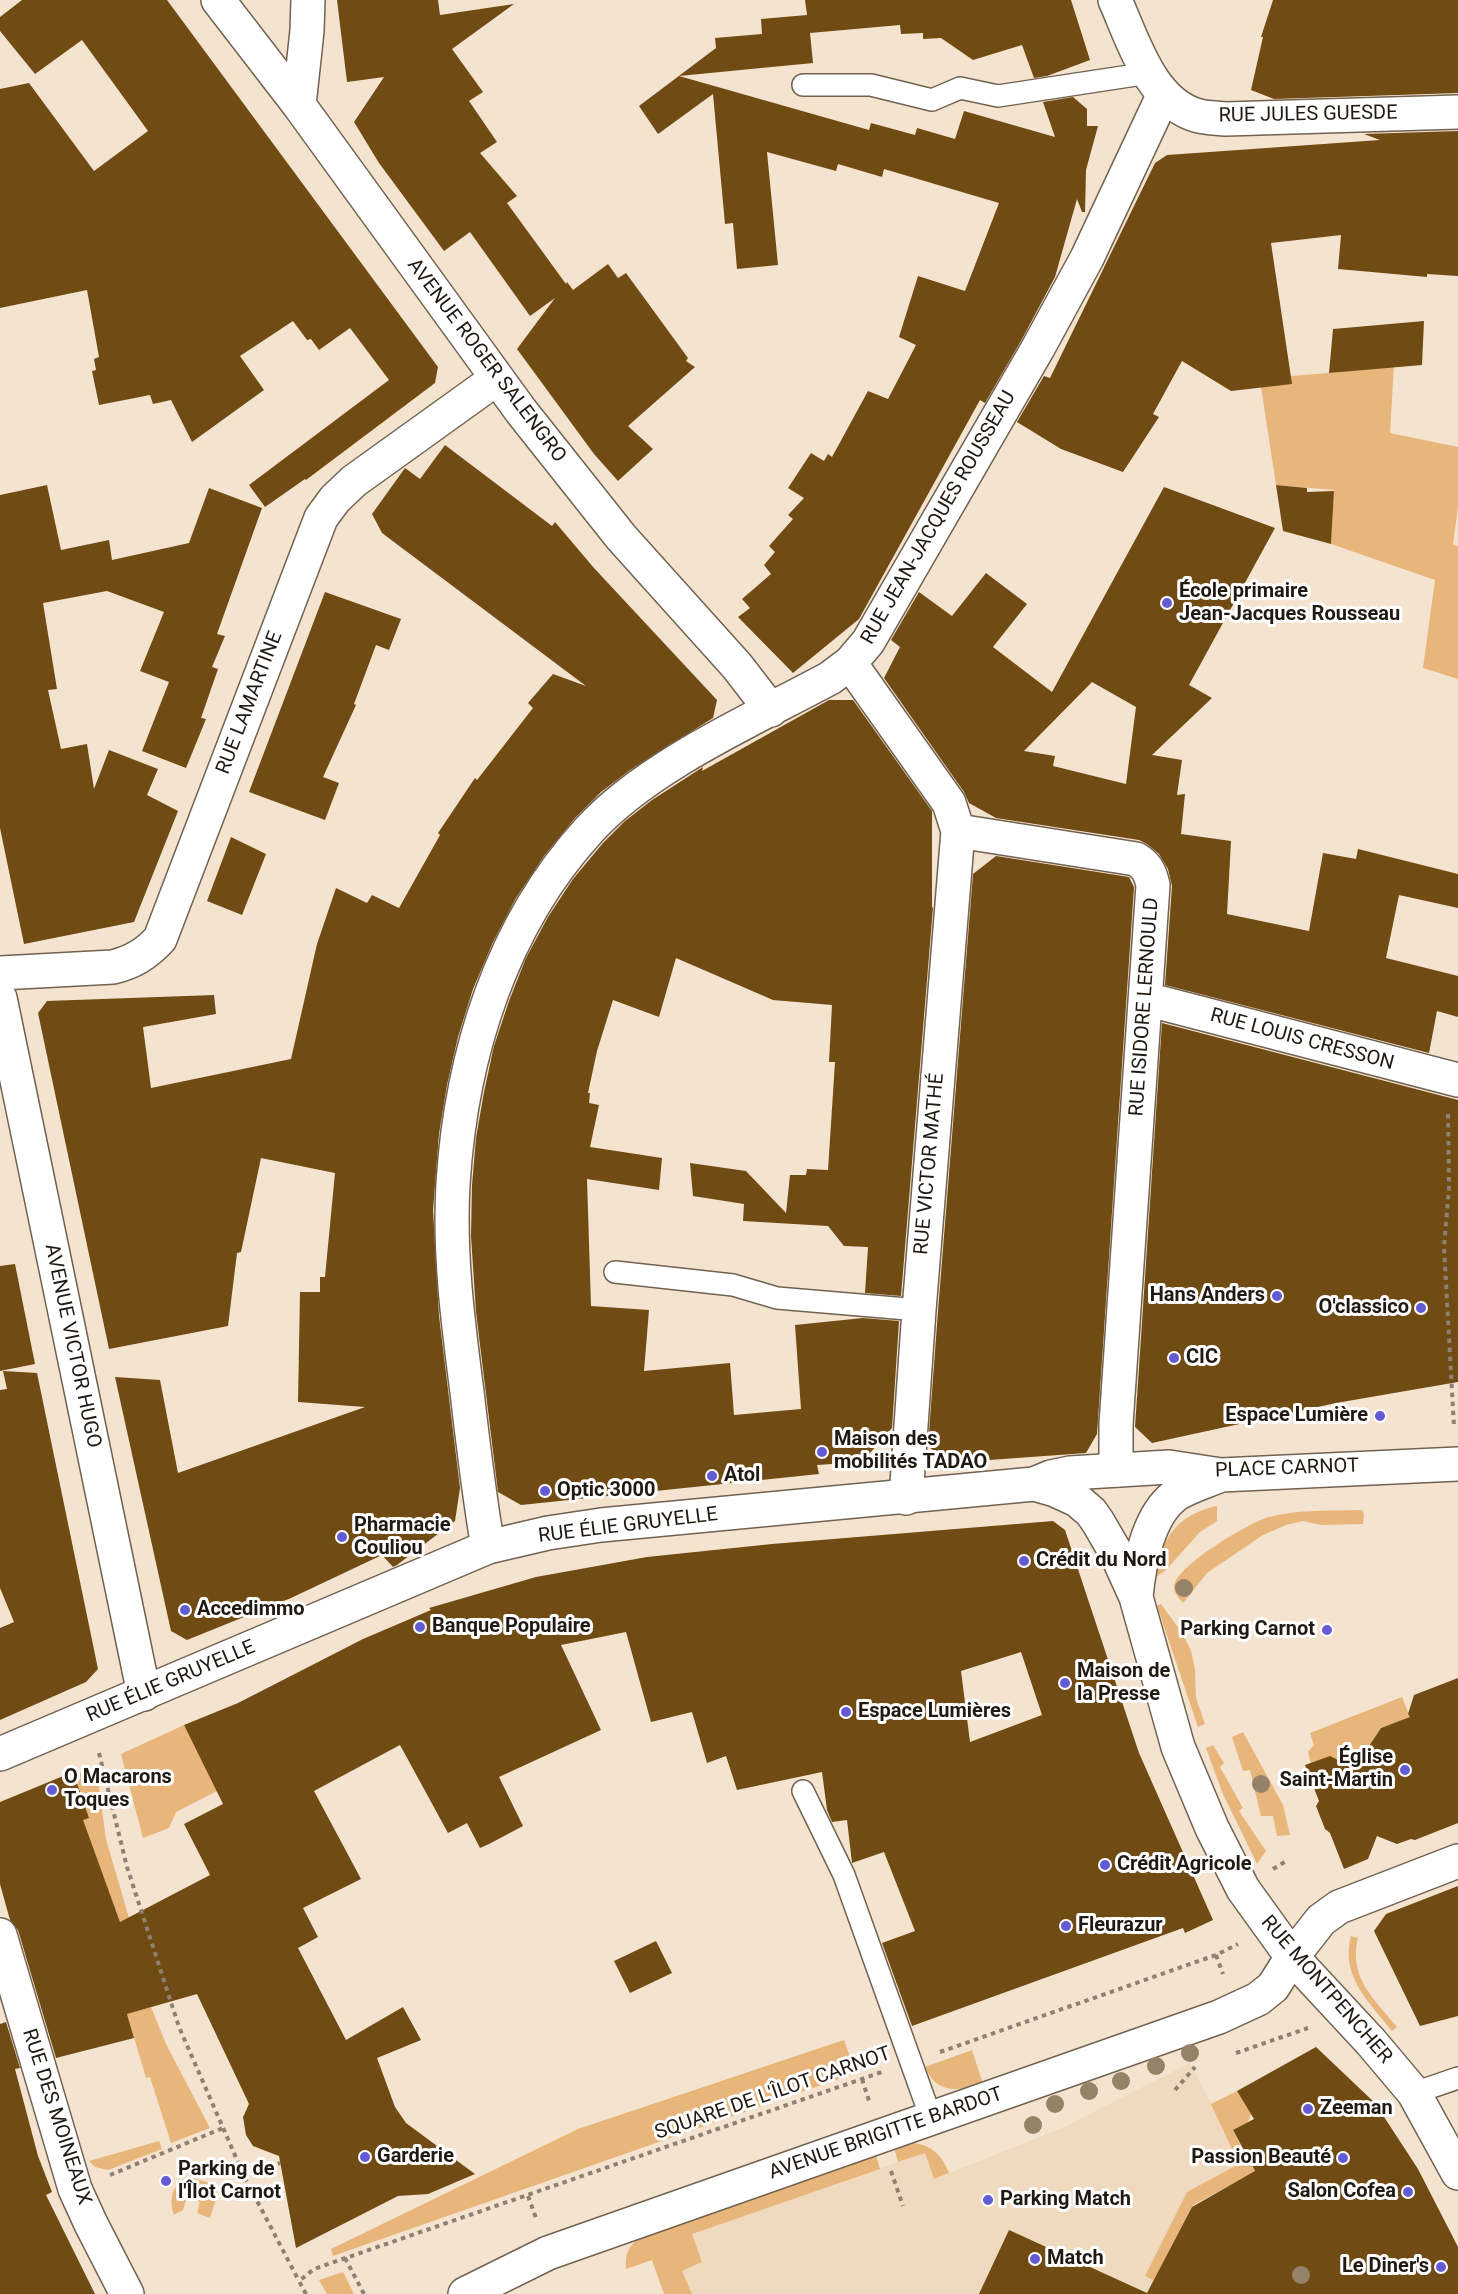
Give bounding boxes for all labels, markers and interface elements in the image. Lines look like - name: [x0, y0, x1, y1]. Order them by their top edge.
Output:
- street label: RUE JULES GUESDE: [1218, 101, 1398, 129]
- street label: AVENUE ROGER SALENGRO: [401, 254, 571, 468]
- street label: RUE JEAN-JACQUES ROUSSEAU: [856, 387, 1022, 649]
- place label: École primaire Jean-Jacques Rousseau: [1179, 580, 1400, 627]
- marker: École primaire Jean-Jacques Rousseau: [1160, 596, 1174, 610]
- street label: RUE LAMARTINE: [212, 628, 288, 778]
- street label: RUE ISIDORE LERNOULD: [1125, 897, 1165, 1117]
- street label: RUE LOUIS CRESSON: [1207, 1004, 1397, 1076]
- street label: RUE VICTOR MATHÉ: [910, 1072, 950, 1256]
- street label: AVENUE VICTOR HUGO: [39, 1242, 105, 1450]
- place label: Hans Anders: [1150, 1284, 1265, 1308]
- marker: Hans Anders: [1270, 1289, 1284, 1303]
- place label: O'classico: [1319, 1296, 1409, 1320]
- marker: O'classico: [1414, 1301, 1428, 1315]
- place label: CIC: [1186, 1346, 1218, 1370]
- marker: CIC: [1167, 1351, 1181, 1365]
- place label: Espace Lumière: [1225, 1404, 1368, 1428]
- marker: Espace Lumière: [1373, 1409, 1387, 1423]
- place label: Maison des mobilités TADAO: [834, 1428, 987, 1475]
- marker: Maison des mobilités TADAO: [815, 1445, 829, 1459]
- street label: PLACE CARNOT: [1215, 1454, 1359, 1484]
- place label: Atol: [724, 1464, 760, 1488]
- marker: Atol: [705, 1469, 719, 1483]
- place label: Optic 3000: [557, 1479, 655, 1503]
- marker: Optic 3000: [538, 1484, 552, 1498]
- street label: RUE ÉLIE GRUYELLE: [537, 1503, 719, 1549]
- place label: Pharmacie Couliou: [354, 1514, 451, 1561]
- marker: Pharmacie Couliou: [335, 1530, 349, 1544]
- place label: Crédit du Nord: [1036, 1549, 1167, 1573]
- marker: Crédit du Nord: [1017, 1554, 1031, 1568]
- place label: Accedimmo: [197, 1598, 305, 1622]
- marker: Accedimmo: [178, 1603, 192, 1617]
- place label: Banque Populaire: [432, 1615, 591, 1639]
- place label: Parking Carnot: [1180, 1618, 1315, 1642]
- marker: Banque Populaire: [413, 1620, 427, 1634]
- marker: Parking Carnot: [1320, 1623, 1334, 1637]
- street label: RUE ÉLIE GRUYELLE: [83, 1636, 259, 1728]
- place label: Maison de la Presse: [1077, 1660, 1170, 1707]
- marker: Maison de la Presse: [1058, 1676, 1072, 1690]
- place label: Espace Lumières: [858, 1700, 1011, 1724]
- marker: Espace Lumières: [839, 1705, 853, 1719]
- place label: Église Saint-Martin: [1280, 1746, 1393, 1793]
- marker: Église Saint-Martin: [1398, 1763, 1412, 1777]
- place label: O Macarons Toques: [64, 1766, 172, 1813]
- marker: O Macarons Toques: [45, 1783, 59, 1797]
- place label: Crédit Agricole: [1117, 1853, 1252, 1877]
- marker: Crédit Agricole: [1098, 1858, 1112, 1872]
- street label: RUE MONTPENCHER: [1255, 1911, 1397, 2069]
- place label: Fleurazur: [1078, 1914, 1163, 1938]
- marker: Fleurazur: [1059, 1919, 1073, 1933]
- street label: RUE DES MOINEAUX: [16, 2026, 96, 2208]
- street label: SQUARE DE L'ÎLOT CARNOT: [652, 2042, 894, 2146]
- street label: AVENUE BRIGITTE BARDOT: [766, 2083, 1006, 2185]
- place label: Zeeman: [1320, 2097, 1393, 2121]
- marker: Zeeman: [1301, 2102, 1315, 2116]
- place label: Garderie: [377, 2145, 454, 2169]
- place label: Passion Beauté: [1191, 2146, 1331, 2170]
- marker: Garderie: [358, 2150, 372, 2164]
- marker: Passion Beauté: [1336, 2151, 1350, 2165]
- place label: Parking de l'Îlot Carnot: [178, 2158, 281, 2205]
- marker: Parking de l'Îlot Carnot: [159, 2174, 173, 2188]
- place label: Salon Cofea: [1287, 2180, 1396, 2204]
- marker: Salon Cofea: [1401, 2185, 1415, 2199]
- place label: Parking Match: [1000, 2188, 1131, 2212]
- marker: Parking Match: [981, 2193, 995, 2207]
- place label: Match: [1047, 2247, 1104, 2271]
- marker: Match: [1028, 2252, 1042, 2266]
- place label: Le Diner's: [1342, 2255, 1429, 2279]
- marker: Le Diner's: [1434, 2260, 1448, 2274]

